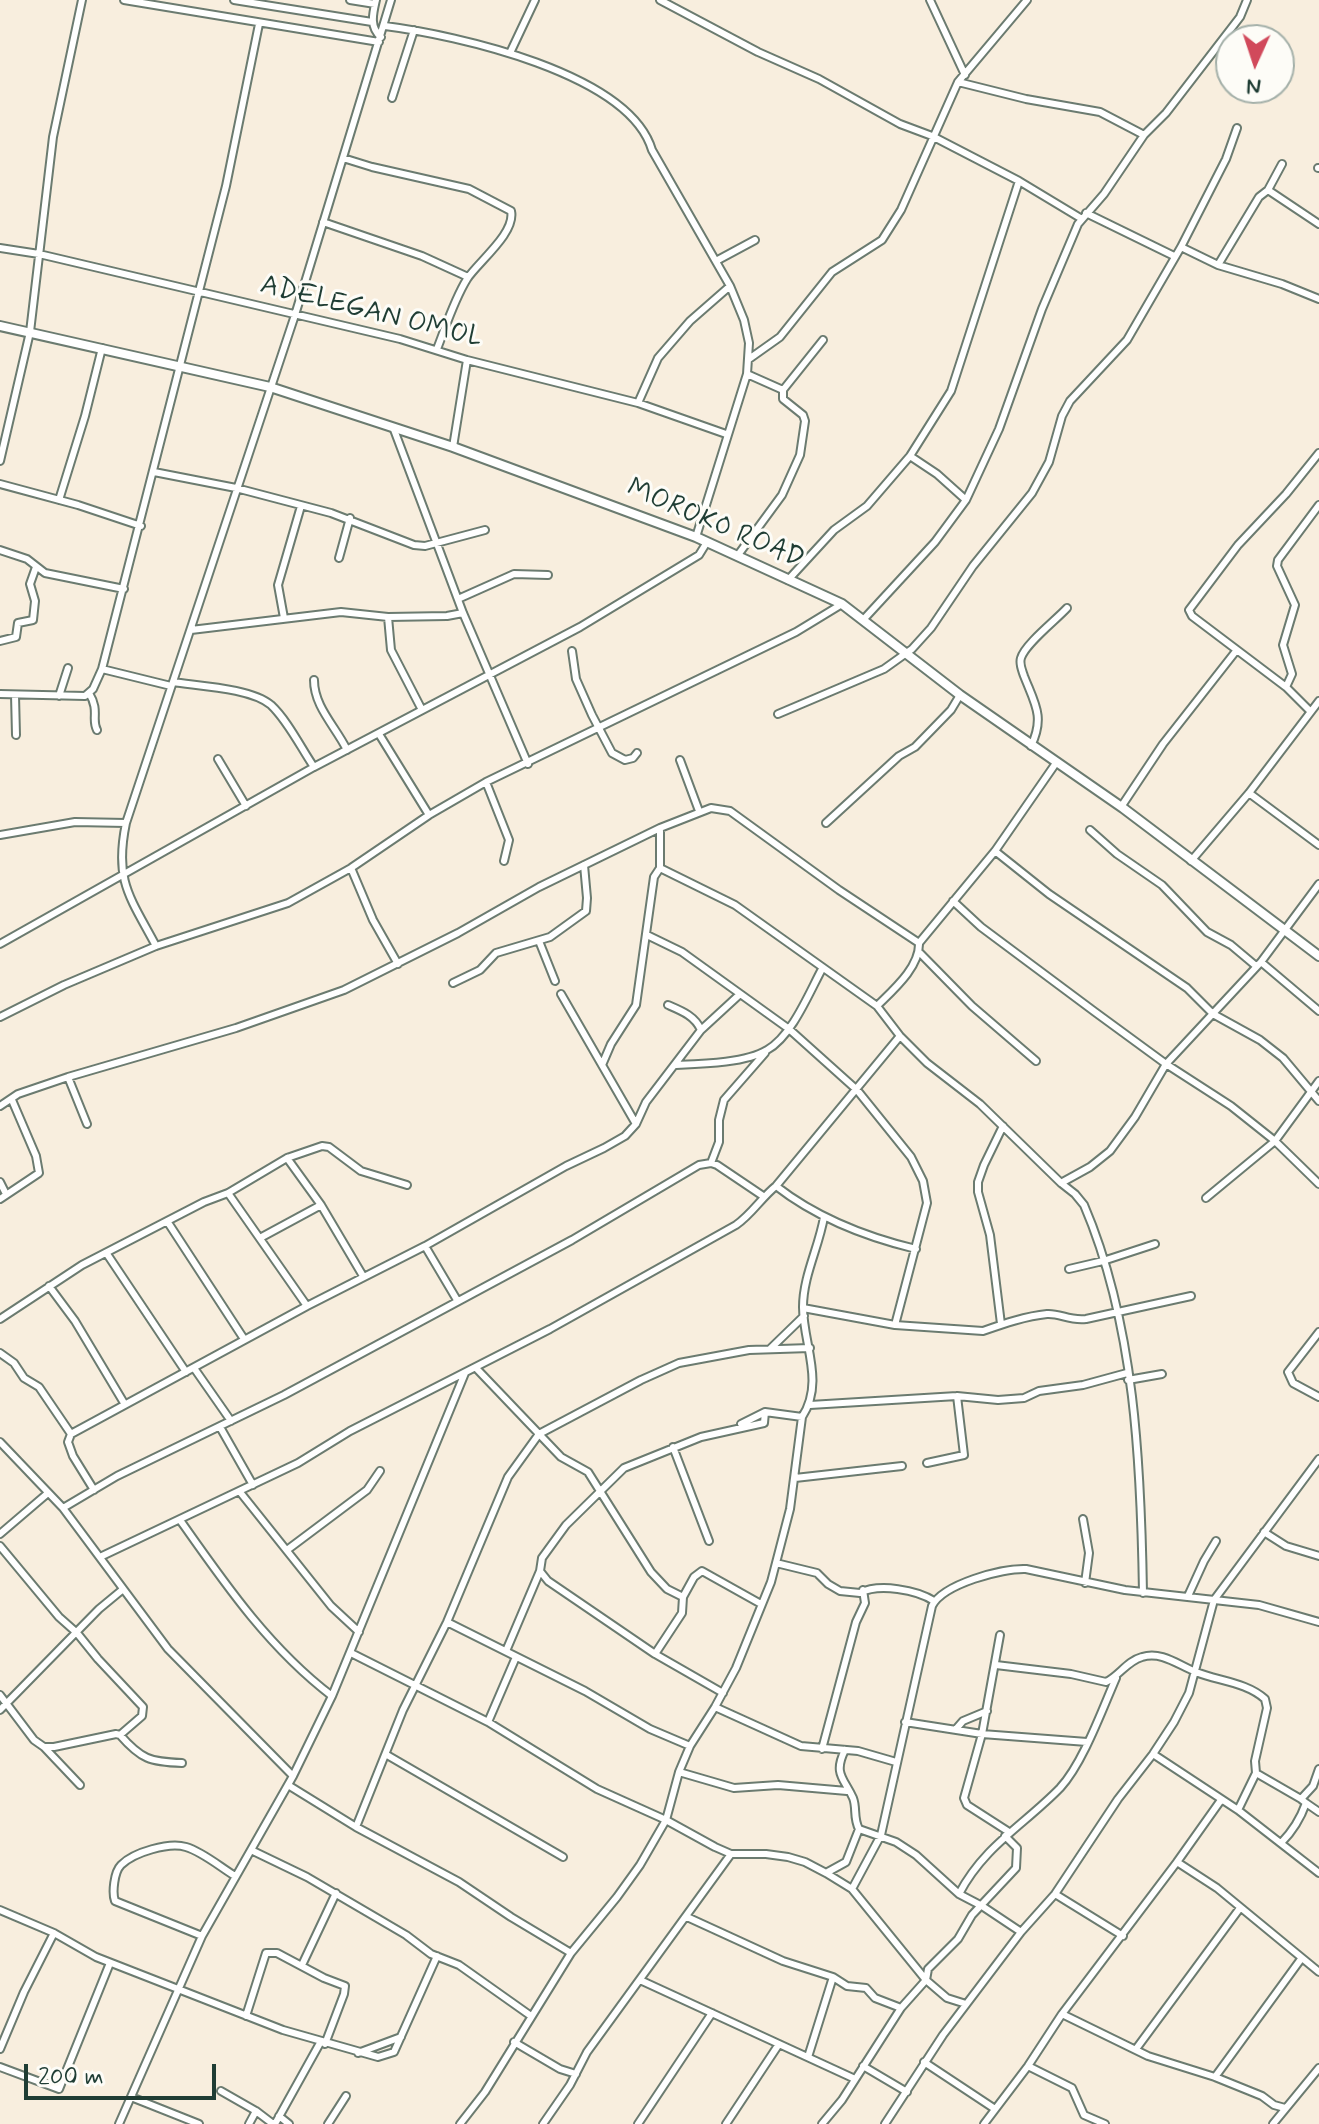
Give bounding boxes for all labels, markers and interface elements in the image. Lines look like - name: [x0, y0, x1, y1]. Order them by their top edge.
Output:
- north arrow: [1215, 24, 1295, 104]
- text: N: [1246, 72, 1262, 100]
- street label: ADELEGAN OMOL: [256, 269, 486, 357]
- street label: MOROKO ROAD: [621, 472, 809, 578]
- scale bar: [28, 2048, 220, 2098]
- text: 200 m: [38, 2062, 104, 2093]

